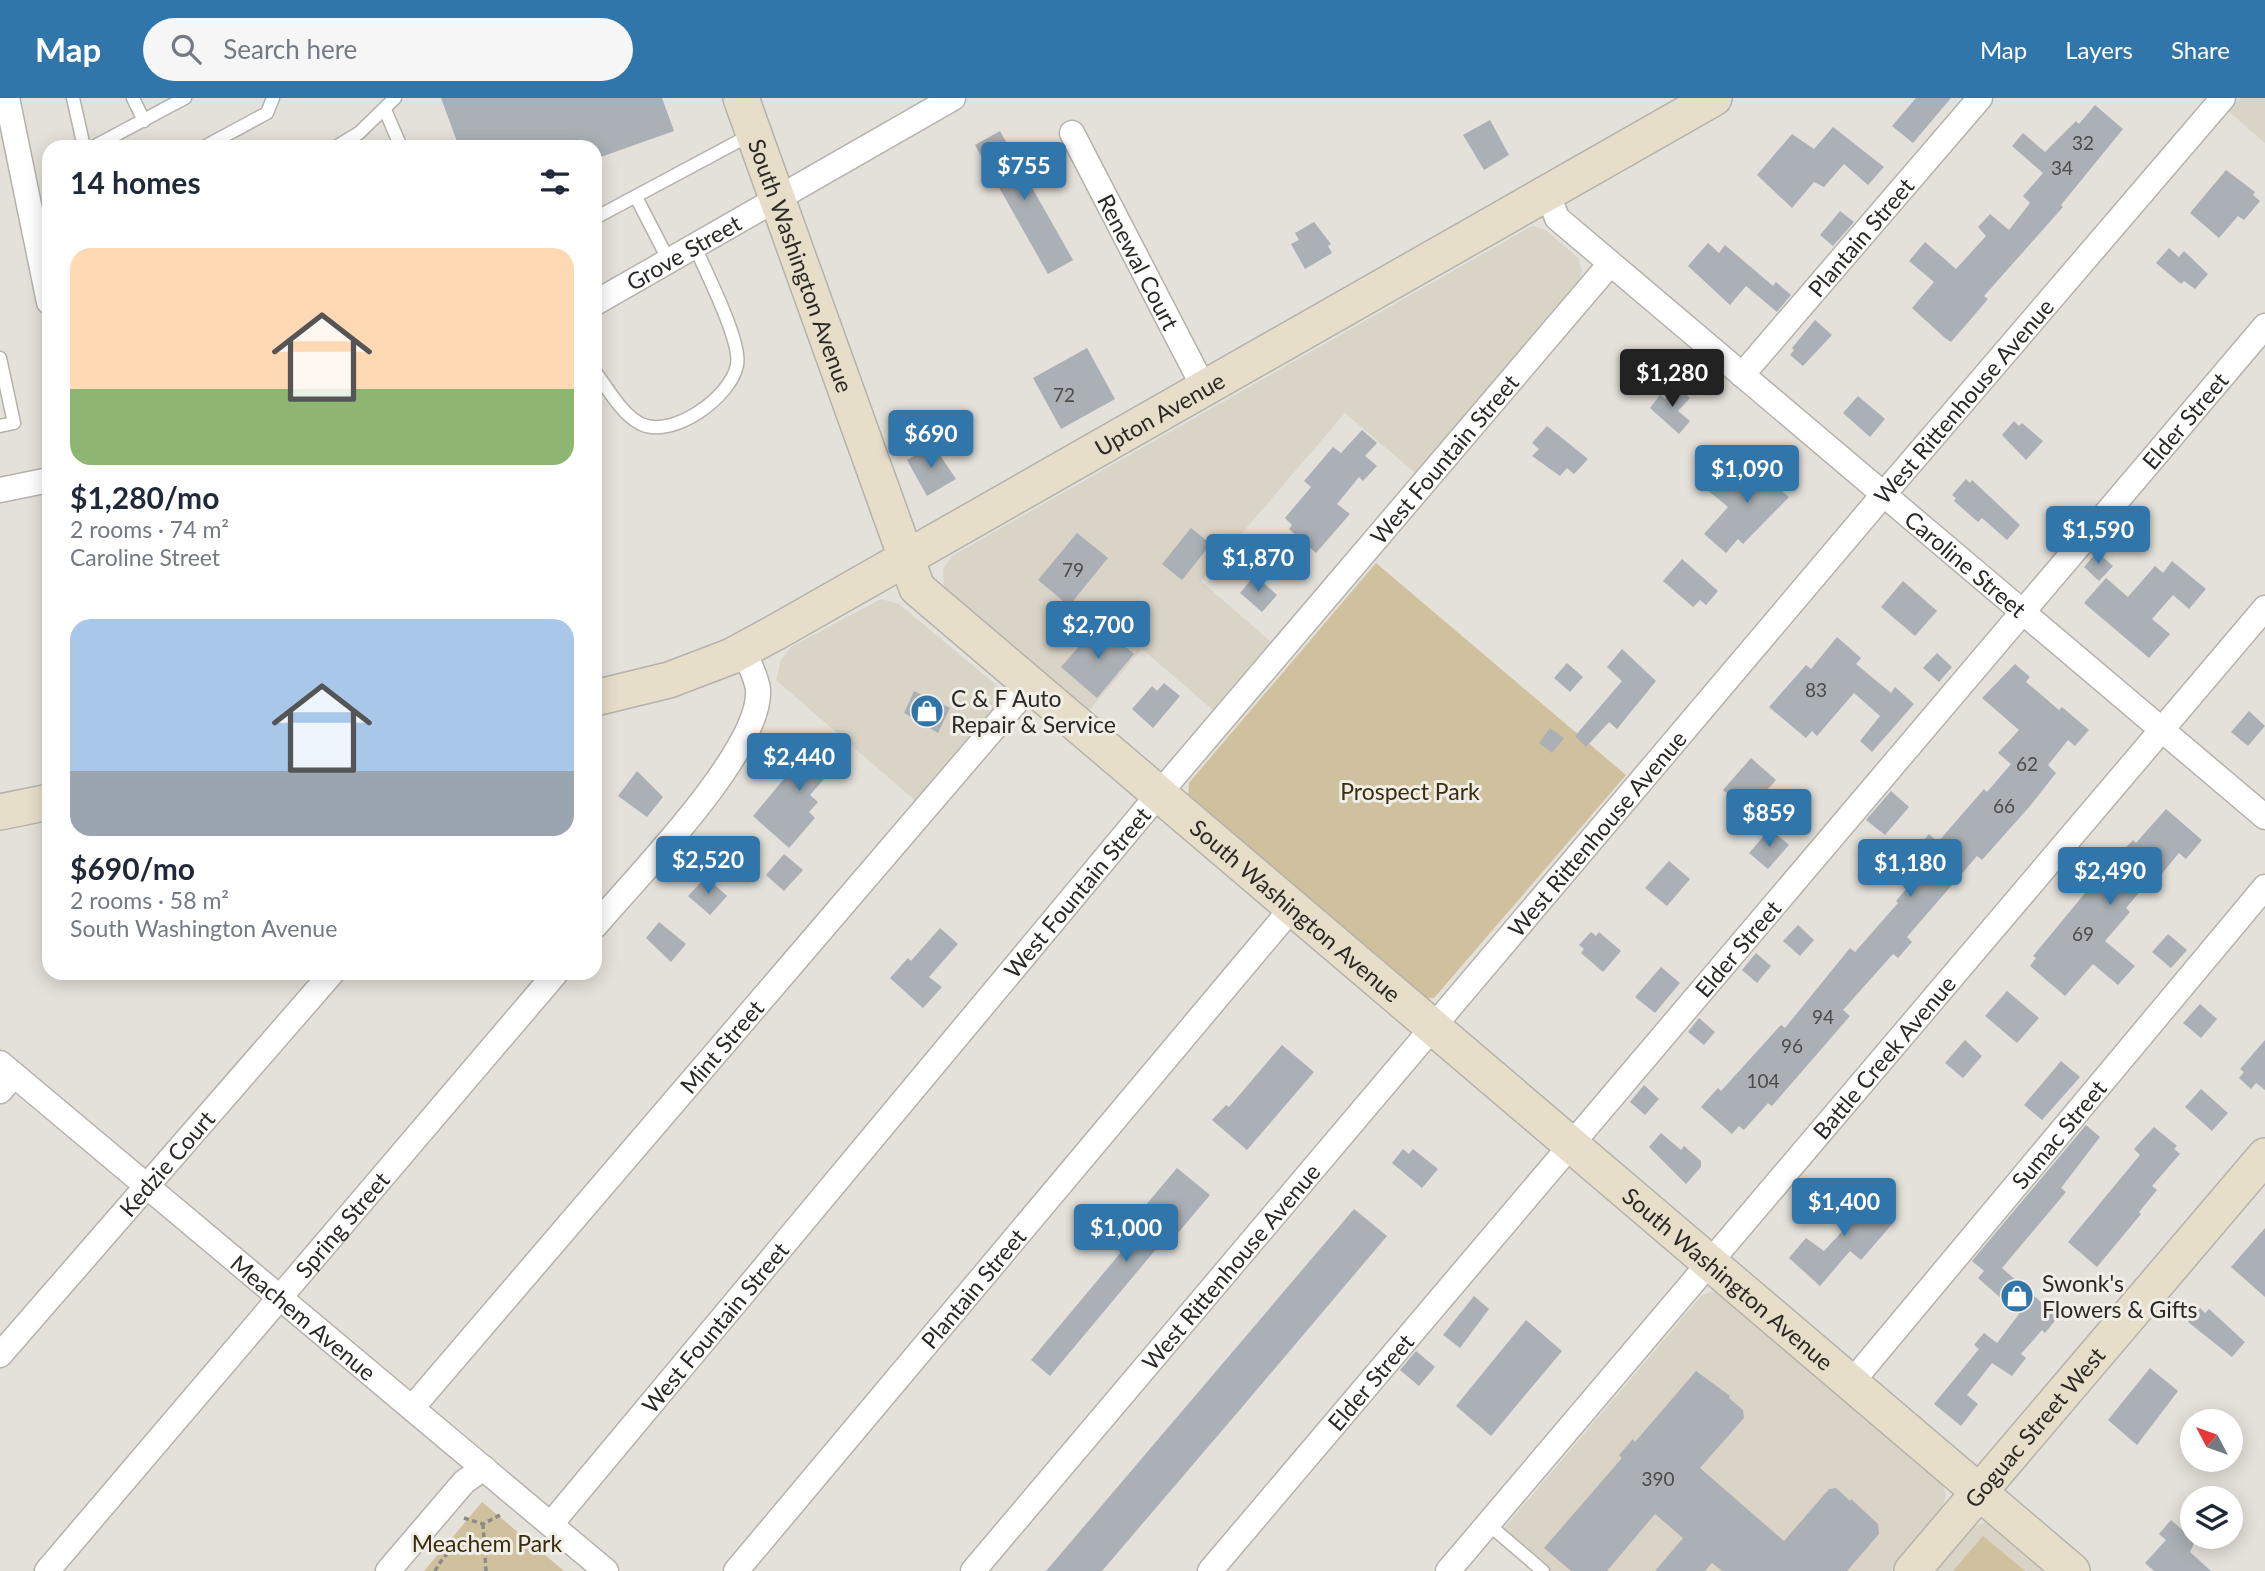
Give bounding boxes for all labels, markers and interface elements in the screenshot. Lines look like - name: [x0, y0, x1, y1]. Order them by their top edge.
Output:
- search box: [143, 18, 633, 81]
- text: Map: [35, 29, 101, 69]
- icon: search: [167, 30, 205, 68]
- text: Search here: [223, 33, 357, 65]
- text: Map: [1980, 35, 2027, 64]
- text: Layers: [2065, 35, 2133, 64]
- text: Share: [2171, 35, 2230, 64]
- house number: 32: [2072, 131, 2094, 154]
- street label: South Washington Avenue: [743, 135, 860, 396]
- pin: $755: [983, 142, 1065, 202]
- text: $755: [997, 151, 1051, 179]
- house number: 34: [2051, 156, 2073, 179]
- icon: filters: [536, 163, 574, 201]
- text: 14 homes: [70, 164, 201, 200]
- street label: Plantain Street: [1802, 171, 1920, 302]
- street label: Renewal Court: [1092, 189, 1186, 335]
- street label: Grove Street: [621, 208, 746, 296]
- street label: West Rittenhouse Avenue: [1868, 293, 2059, 509]
- icon: home: [259, 294, 385, 420]
- pin: $1,280: [1615, 350, 1729, 409]
- text: $1,280: [1636, 358, 1708, 386]
- street label: Upton Avenue: [1090, 366, 1229, 462]
- street label: Elder Street: [2136, 366, 2234, 475]
- street label: West Fountain Street: [1364, 368, 1525, 549]
- house number: 72: [1053, 383, 1075, 406]
- pin: $690: [890, 410, 972, 470]
- text: $690: [904, 419, 958, 447]
- pin: $1,090: [1690, 446, 1804, 505]
- text: $1,090: [1711, 454, 1783, 482]
- text: $1,280/mo: [70, 479, 219, 515]
- street label: Caroline Street: [1899, 505, 2033, 623]
- pin: $1,590: [2041, 506, 2155, 566]
- text: 2 rooms · 74 m²: [70, 515, 229, 543]
- text: $1,590: [2062, 515, 2134, 543]
- pin: $1,870: [1201, 534, 1315, 594]
- text: Caroline Street: [70, 543, 220, 571]
- text: $1,870: [1222, 543, 1294, 571]
- house number: 79: [1062, 558, 1084, 581]
- pin: $2,700: [1041, 602, 1155, 661]
- text: $2,700: [1062, 610, 1134, 638]
- icon: home: [259, 665, 385, 791]
- house number: 83: [1805, 678, 1827, 701]
- place label: C & F Auto Repair & Service: [951, 684, 1116, 738]
- shop icon: C & F Auto Repair & Service: [908, 692, 946, 730]
- street label: West Rittenhouse Avenue: [1502, 725, 1692, 942]
- pin: $2,440: [742, 734, 856, 793]
- text: $2,440: [763, 742, 835, 770]
- house number: 62: [2016, 752, 2038, 775]
- park label: Prospect Park: [1340, 777, 1480, 805]
- pin: $859: [1728, 790, 1810, 849]
- house number: 66: [1993, 794, 2015, 817]
- text: $859: [1742, 798, 1796, 826]
- street label: West Fountain Street: [998, 801, 1157, 983]
- street label: South Washington Avenue: [1185, 813, 1407, 1008]
- pin: $2,520: [651, 836, 765, 896]
- pin: $1,180: [1853, 840, 1967, 899]
- text: $2,520: [672, 845, 744, 873]
- text: $1,180: [1874, 848, 1946, 876]
- pin: $2,490: [2053, 848, 2167, 907]
- text: $690/mo: [70, 850, 195, 886]
- text: $2,490: [2074, 856, 2146, 884]
- text: 2 rooms · 58 m²: [70, 886, 229, 914]
- street label: Elder Street: [1689, 894, 1787, 1003]
- text: South Washington Avenue: [70, 914, 337, 942]
- house number: 69: [2072, 922, 2094, 945]
- street label: Battle Creek Avenue: [1807, 970, 1961, 1145]
- street label: Mint Street: [674, 993, 770, 1099]
- house number: 94: [1812, 1005, 1834, 1028]
- house number: 96: [1781, 1034, 1803, 1057]
- house number: 104: [1746, 1069, 1780, 1092]
- street label: Sumac Street: [2005, 1074, 2112, 1194]
- street label: Kedzie Court: [113, 1104, 221, 1222]
- street label: West Rittenhouse Avenue: [1136, 1158, 1326, 1375]
- street label: Spring Street: [289, 1165, 395, 1283]
- pin: $1,400: [1787, 1178, 1901, 1238]
- street label: South Washington Avenue: [1617, 1181, 1839, 1376]
- text: $1,400: [1808, 1187, 1880, 1215]
- pin: $1,000: [1069, 1204, 1183, 1264]
- text: $1,000: [1090, 1213, 1162, 1241]
- street label: Plantain Street: [915, 1222, 1032, 1354]
- street label: West Fountain Street: [636, 1236, 794, 1418]
- street label: Meachem Avenue: [225, 1249, 382, 1386]
- place label: Swonk's Flowers & Gifts: [2042, 1269, 2198, 1323]
- shop icon: Swonk's Flowers & Gifts: [1998, 1277, 2036, 1315]
- street label: Elder Street: [1321, 1327, 1420, 1436]
- street label: Goguac Street West: [1958, 1341, 2111, 1513]
- north arrow: [2180, 1409, 2244, 1472]
- map controls: [2180, 1409, 2243, 1549]
- house number: 390: [1641, 1467, 1675, 1490]
- button: layers: [2180, 1486, 2243, 1549]
- park label: Meachem Park: [412, 1529, 562, 1557]

